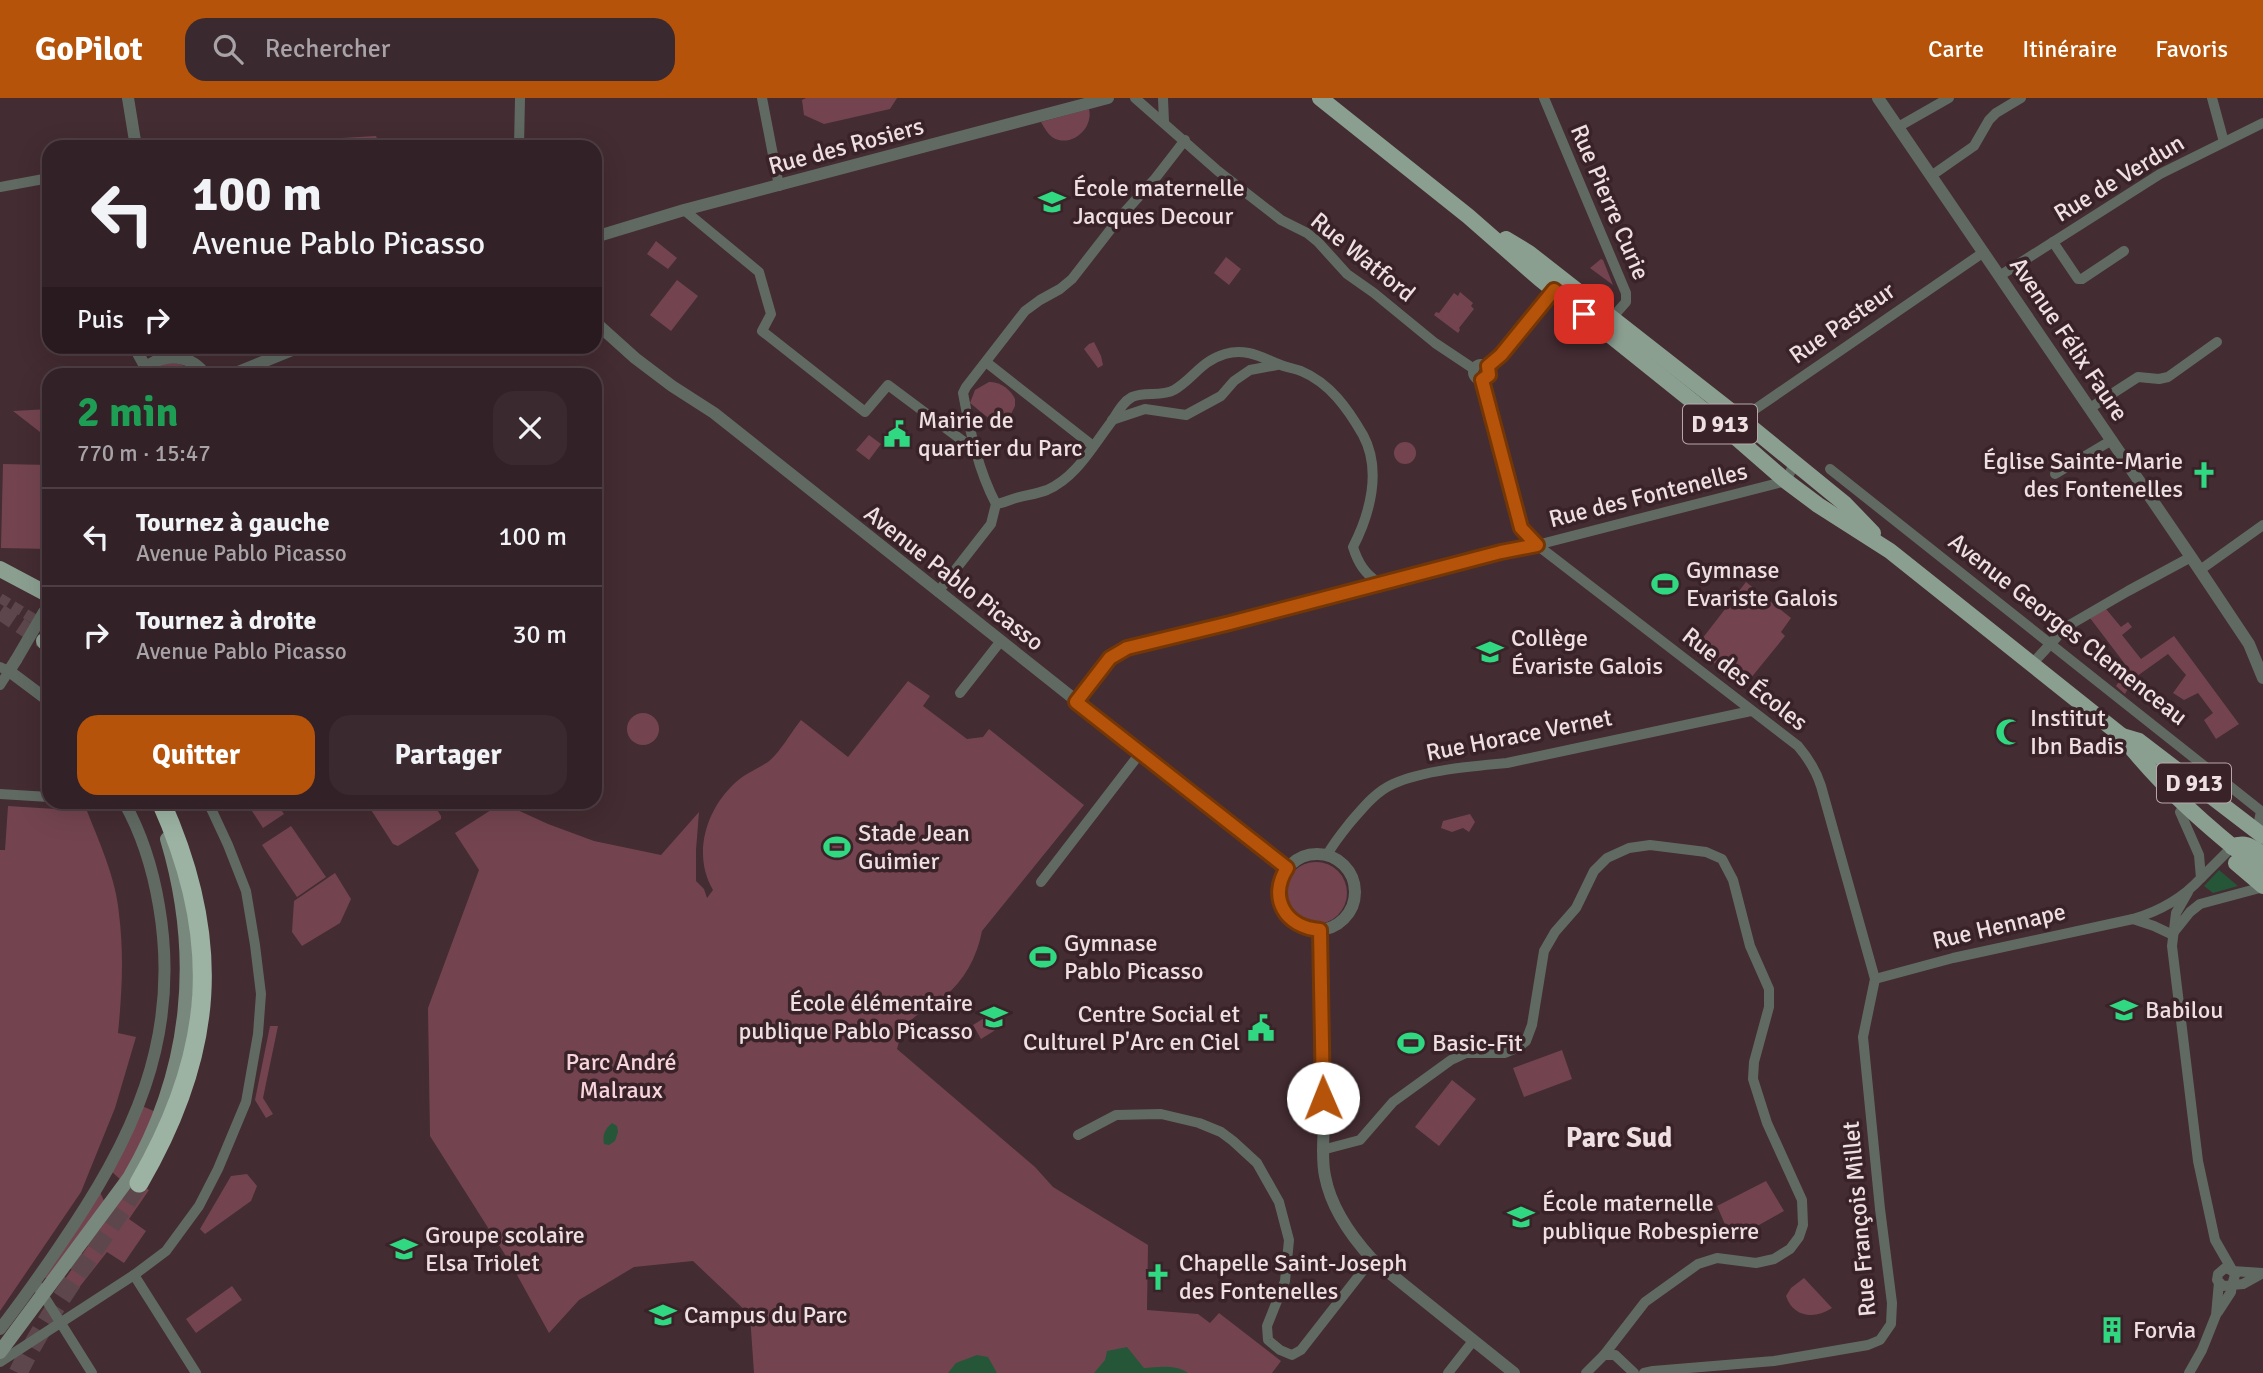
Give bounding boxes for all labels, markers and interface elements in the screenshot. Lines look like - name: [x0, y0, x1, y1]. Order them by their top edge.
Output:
- search box: [185, 18, 675, 81]
- text: GoPilot: [35, 29, 143, 70]
- icon: search: [209, 30, 247, 68]
- text: Rechercher: [265, 33, 390, 65]
- text: Carte: [1928, 34, 1984, 64]
- text: Itinéraire: [2022, 34, 2117, 64]
- text: Favoris: [2155, 34, 2228, 64]
- street label: Rue des Rosiers: [765, 111, 927, 181]
- street label: Rue Pierre Curie: [1564, 120, 1656, 284]
- street label: Rue de Verdun: [2049, 127, 2189, 229]
- text: 100 m: [192, 164, 322, 224]
- icon: left: [77, 168, 168, 259]
- place label: École maternelle Jacques Decour: [1073, 173, 1245, 231]
- school or university icon: École maternelle Jacques Decour: [1037, 187, 1067, 217]
- street label: Rue Watford: [1305, 206, 1421, 308]
- text: Avenue Pablo Picasso: [192, 224, 485, 263]
- street label: Avenue Félix Faure: [2003, 251, 2135, 427]
- street label: Rue Pasteur: [1783, 276, 1901, 370]
- pin: [1554, 284, 1614, 344]
- icon: arrive: [1565, 295, 1603, 333]
- icon: right: [138, 301, 176, 339]
- text: Puis: [77, 304, 124, 336]
- text: 2 min: [77, 387, 178, 438]
- button: close: [493, 391, 567, 465]
- road number: D 913: [1683, 404, 1757, 444]
- place label: Mairie de quartier du Parc: [918, 405, 1083, 463]
- public building icon: Mairie de quartier du Parc: [882, 419, 912, 449]
- text: 770 m · 15:47: [77, 439, 211, 468]
- place label: Église Sainte-Marie des Fontenelles: [1983, 446, 2183, 504]
- street label: Rue des Fontenelles: [1546, 456, 1750, 534]
- church icon: Église Sainte-Marie des Fontenelles: [2189, 460, 2219, 490]
- street label: Avenue Pablo Picasso: [858, 498, 1050, 658]
- text: Tournez à gauche: [136, 507, 330, 539]
- icon: left: [77, 518, 115, 556]
- text: 100 m: [498, 521, 567, 553]
- street label: Avenue Georges Clemenceau: [1942, 526, 2194, 732]
- text: Avenue Pablo Picasso: [136, 539, 347, 568]
- place label: Gymnase Evariste Galois: [1686, 555, 1838, 613]
- sports icon: Gymnase Evariste Galois: [1650, 569, 1680, 599]
- text: Tournez à droite: [136, 605, 316, 637]
- icon: right: [77, 616, 115, 654]
- text: 30 m: [512, 619, 567, 651]
- street label: Rue des Écoles: [1676, 621, 1814, 737]
- place label: Collège Évariste Galois: [1511, 623, 1663, 681]
- text: Avenue Pablo Picasso: [136, 637, 347, 666]
- school or university icon: Collège Évariste Galois: [1475, 637, 1505, 667]
- street label: Rue Horace Vernet: [1423, 702, 1615, 768]
- place label: Institut Ibn Badis: [2030, 703, 2124, 761]
- button: Quitter: [77, 715, 315, 795]
- button: Partager: [329, 715, 567, 795]
- mosque icon: Institut Ibn Badis: [1994, 717, 2024, 747]
- road number: D 913: [2157, 764, 2231, 803]
- place label: Stade Jean Guimier: [858, 818, 970, 876]
- sports icon: Stade Jean Guimier: [822, 832, 852, 862]
- street label: Rue Hennape: [1930, 896, 2068, 956]
- place label: Gymnase Pablo Picasso: [1064, 928, 1204, 986]
- sports icon: Gymnase Pablo Picasso: [1028, 942, 1058, 972]
- place label: École élémentaire publique Pablo Picasso: [738, 988, 973, 1046]
- school or university icon: Babilou: [2109, 995, 2139, 1025]
- place label: Babilou: [2145, 995, 2223, 1025]
- place label: Centre Social et Culturel P'Arc en Ciel: [1023, 999, 1240, 1057]
- school or university icon: École élémentaire publique Pablo Picasso: [979, 1002, 1009, 1032]
- public building icon: Centre Social et Culturel P'Arc en Ciel: [1246, 1013, 1276, 1043]
- sports icon: Basic-Fit: [1396, 1028, 1426, 1058]
- place label: Basic-Fit: [1432, 1028, 1523, 1058]
- park label: Parc André Malraux: [565, 1047, 677, 1105]
- position arrow: [1286, 1061, 1360, 1135]
- street label: Rue François Millet: [1836, 1120, 1882, 1318]
- district label: Parc Sud: [1566, 1121, 1672, 1155]
- place label: École maternelle publique Robespierre: [1542, 1188, 1759, 1246]
- school or university icon: École maternelle publique Robespierre: [1506, 1202, 1536, 1232]
- place label: Groupe scolaire Elsa Triolet: [425, 1220, 585, 1278]
- school or university icon: Groupe scolaire Elsa Triolet: [389, 1234, 419, 1264]
- place label: Chapelle Saint-Joseph des Fontenelles: [1179, 1248, 1407, 1306]
- church icon: Chapelle Saint-Joseph des Fontenelles: [1143, 1262, 1173, 1292]
- school or university icon: Campus du Parc: [648, 1300, 678, 1330]
- place label: Campus du Parc: [684, 1300, 847, 1330]
- building icon: Forvia: [2097, 1315, 2127, 1345]
- place label: Forvia: [2133, 1315, 2196, 1345]

